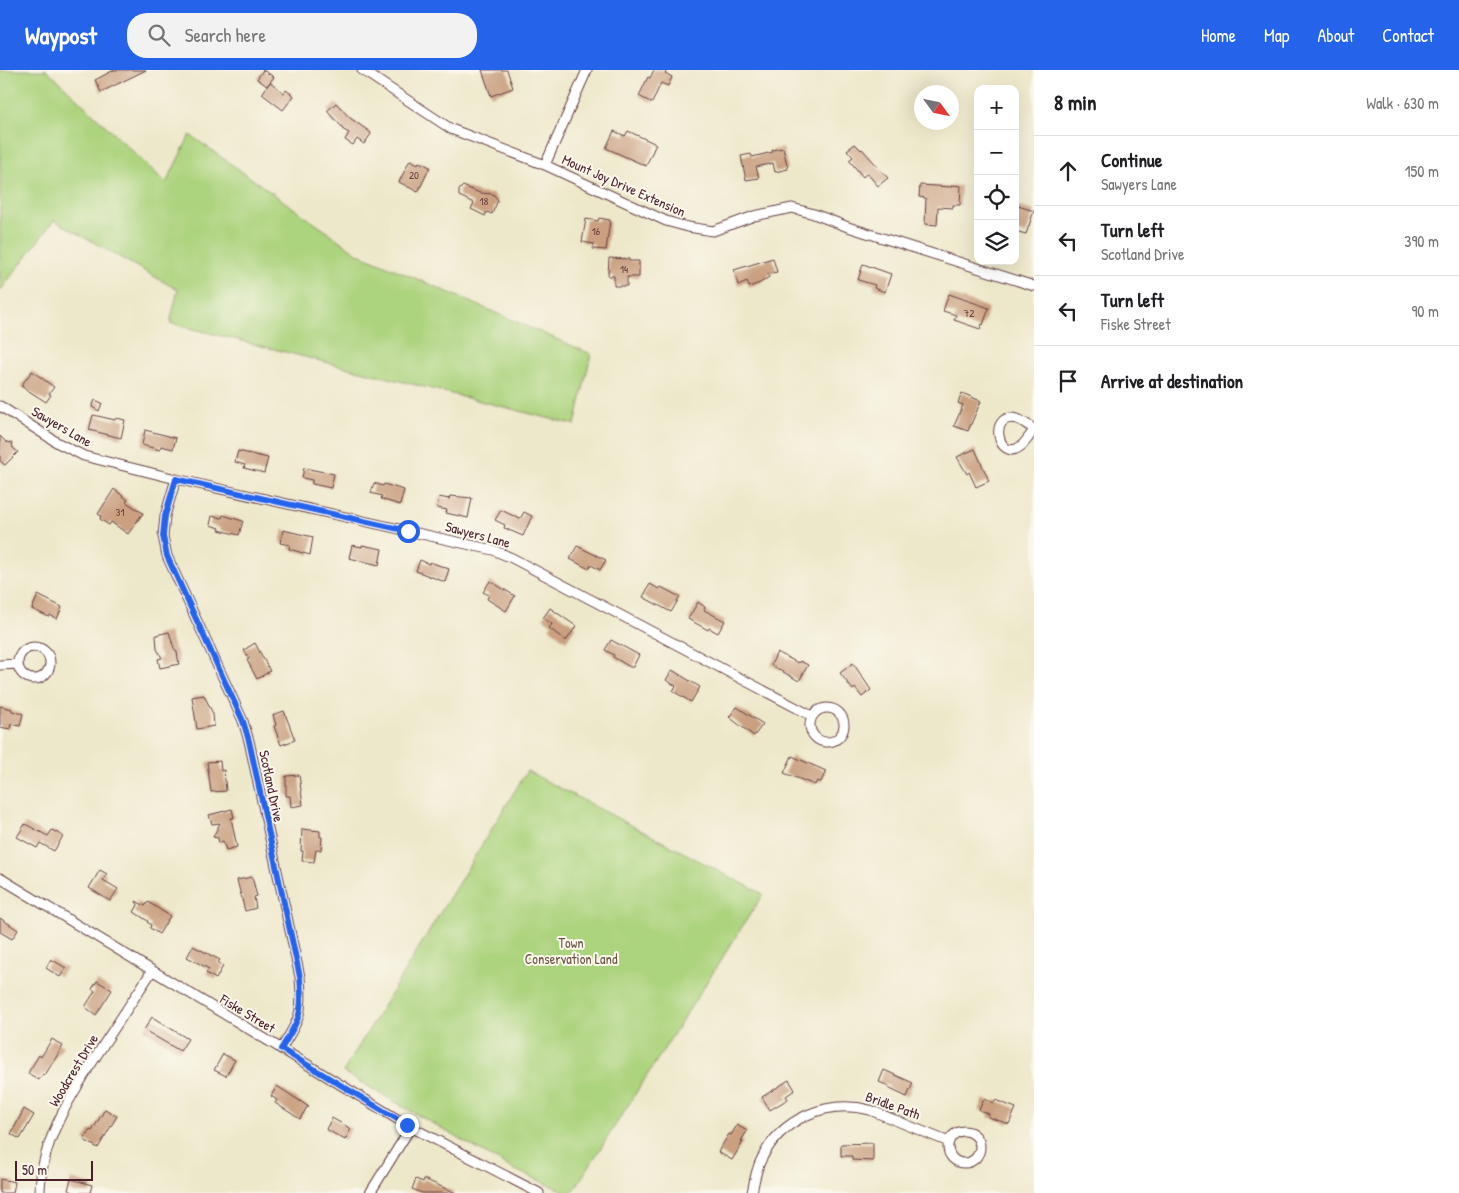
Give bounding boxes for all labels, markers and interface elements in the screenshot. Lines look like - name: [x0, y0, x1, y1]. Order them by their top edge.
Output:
- search box: [127, 13, 477, 58]
- text: Waypost: [25, 19, 97, 51]
- icon: search: [145, 21, 173, 49]
- text: Search here: [185, 22, 266, 48]
- text: Home: [1201, 23, 1236, 48]
- text: Map: [1264, 23, 1289, 48]
- text: About: [1317, 23, 1354, 48]
- text: Contact: [1382, 23, 1434, 48]
- north arrow: [914, 85, 959, 130]
- map controls: [974, 85, 1019, 265]
- button: +: [974, 85, 1019, 130]
- text: 8 min: [1054, 88, 1096, 117]
- text: Walk · 630 m: [1366, 92, 1439, 114]
- button: −: [974, 130, 1019, 175]
- text: Continue: [1101, 147, 1162, 173]
- street label: Mount Joy Drive Extension: [559, 149, 689, 222]
- icon: ahead: [1054, 157, 1082, 185]
- text: 150 m: [1405, 160, 1439, 182]
- house number: 20: [409, 168, 419, 182]
- text: Sawyers Lane: [1101, 173, 1177, 195]
- button: locate: [974, 175, 1019, 220]
- house number: 18: [480, 194, 489, 208]
- text: Turn left: [1101, 217, 1164, 243]
- button: layers: [974, 220, 1019, 265]
- house number: 16: [592, 224, 601, 238]
- icon: left: [1054, 227, 1082, 255]
- text: 390 m: [1404, 230, 1439, 252]
- text: Scotland Drive: [1101, 243, 1184, 265]
- house number: 14: [620, 262, 628, 276]
- text: Turn left: [1101, 287, 1164, 313]
- icon: left: [1054, 297, 1082, 325]
- text: 90 m: [1411, 300, 1439, 322]
- house number: 72: [964, 306, 974, 320]
- text: Fiske Street: [1101, 313, 1171, 335]
- icon: arrive: [1054, 367, 1082, 395]
- text: Arrive at destination: [1101, 368, 1243, 394]
- street label: Sawyers Lane: [28, 401, 96, 452]
- house number: 31: [116, 505, 124, 519]
- street label: Sawyers Lane: [443, 516, 513, 553]
- route start: [397, 520, 420, 543]
- street label: Scotland Drive: [255, 748, 289, 824]
- park label: Town Conservation Land: [525, 933, 618, 968]
- street label: Fiske Street: [216, 989, 279, 1037]
- street label: Woodcrest Drive: [44, 1030, 102, 1110]
- street label: Bridle Path: [863, 1086, 923, 1124]
- route end: [396, 1114, 419, 1137]
- scale bar: [15, 1158, 92, 1181]
- text: 50 m: [22, 1160, 47, 1179]

